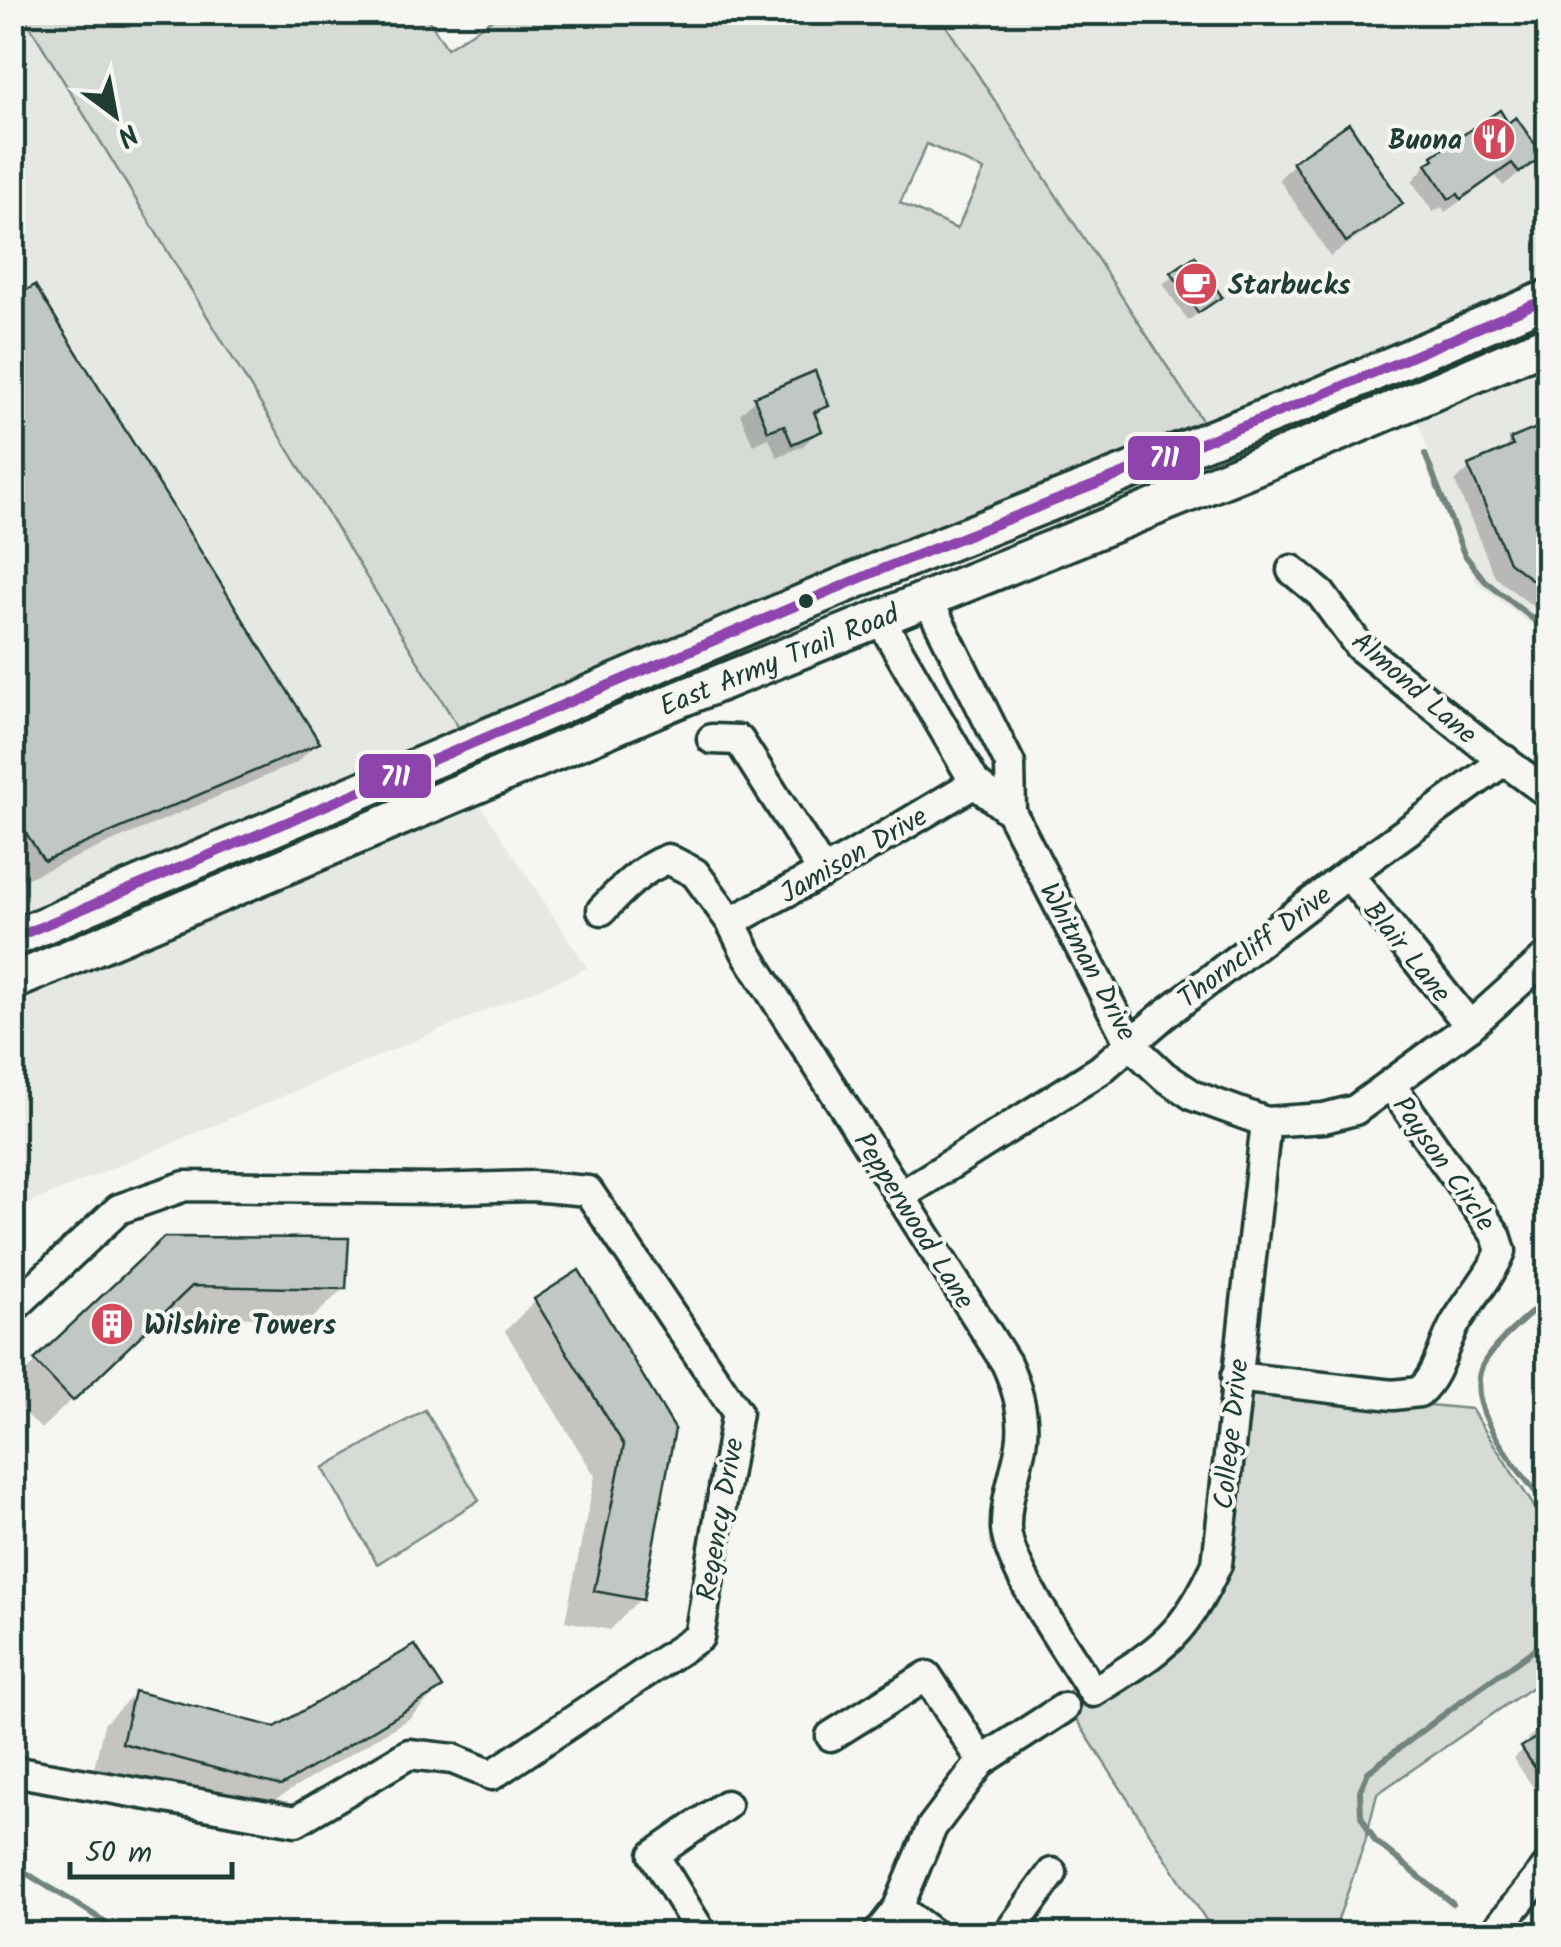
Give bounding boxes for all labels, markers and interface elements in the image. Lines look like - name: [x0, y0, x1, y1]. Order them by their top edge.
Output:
- north arrow: [65, 65, 165, 165]
- text: N: [107, 110, 146, 158]
- restaurant icon: Buona: [1471, 116, 1517, 162]
- place label: Buona: [1388, 119, 1462, 164]
- cafe icon: Starbucks: [1173, 261, 1219, 307]
- place label: Starbucks: [1228, 264, 1351, 309]
- line badge: 711: [1126, 434, 1202, 482]
- text: 711: [1149, 437, 1180, 482]
- unlabelled marker: [796, 591, 816, 611]
- street label: East Army Trail Road: [653, 592, 907, 730]
- street label: Almond Lane: [1340, 621, 1487, 757]
- line badge: 711: [357, 752, 433, 800]
- text: 711: [380, 756, 411, 801]
- street label: Jamison Drive: [772, 795, 937, 917]
- street label: Whitman Drive: [1026, 875, 1148, 1050]
- street label: Thorncliff Drive: [1169, 875, 1343, 1021]
- street label: Blair Lane: [1351, 891, 1462, 1014]
- street label: Payson Circle: [1380, 1087, 1507, 1242]
- street label: Pepperwood Lane: [840, 1124, 986, 1319]
- building icon: Wilshire Towers: [89, 1301, 135, 1347]
- place label: Wilshire Towers: [144, 1304, 336, 1349]
- street label: College Drive: [1202, 1356, 1263, 1512]
- street label: Regency Drive: [685, 1434, 758, 1605]
- scale bar: [70, 1817, 232, 1879]
- text: 50 m: [85, 1830, 152, 1878]

